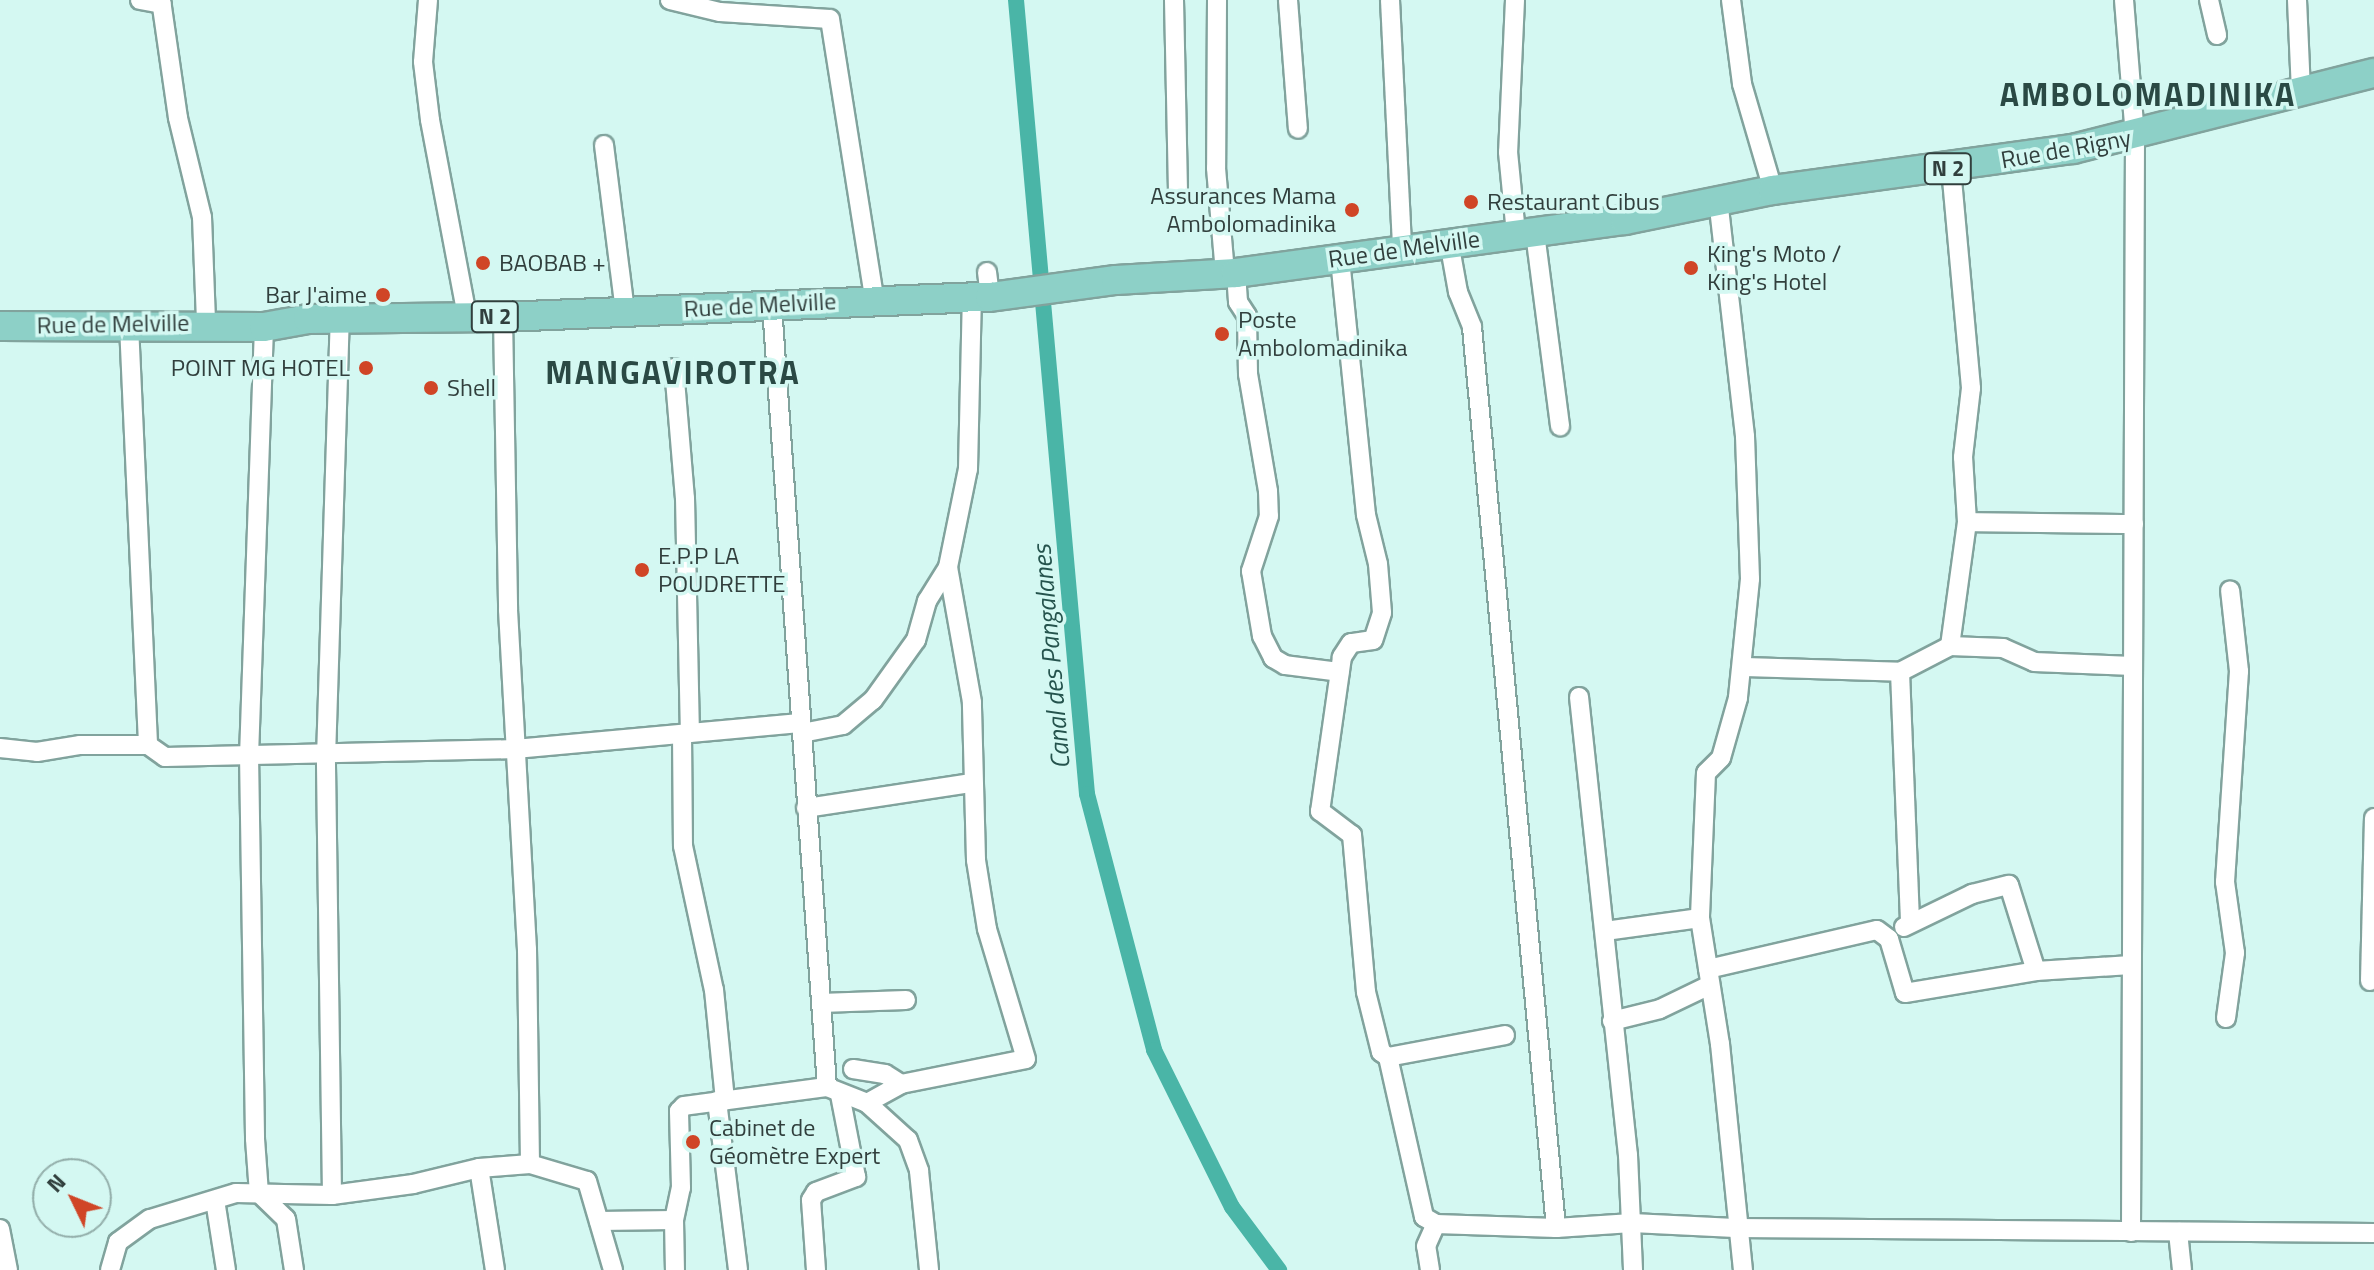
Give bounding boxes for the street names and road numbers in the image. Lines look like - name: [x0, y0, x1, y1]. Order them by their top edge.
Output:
- street label: Rue de Rigny: [1999, 123, 2133, 175]
- road number: N 2: [1922, 151, 1974, 187]
- street label: Rue de Melville: [1326, 224, 1482, 274]
- street label: Rue de Melville: [683, 287, 837, 323]
- road number: N 2: [469, 299, 521, 335]
- street label: Rue de Melville: [36, 308, 190, 340]

